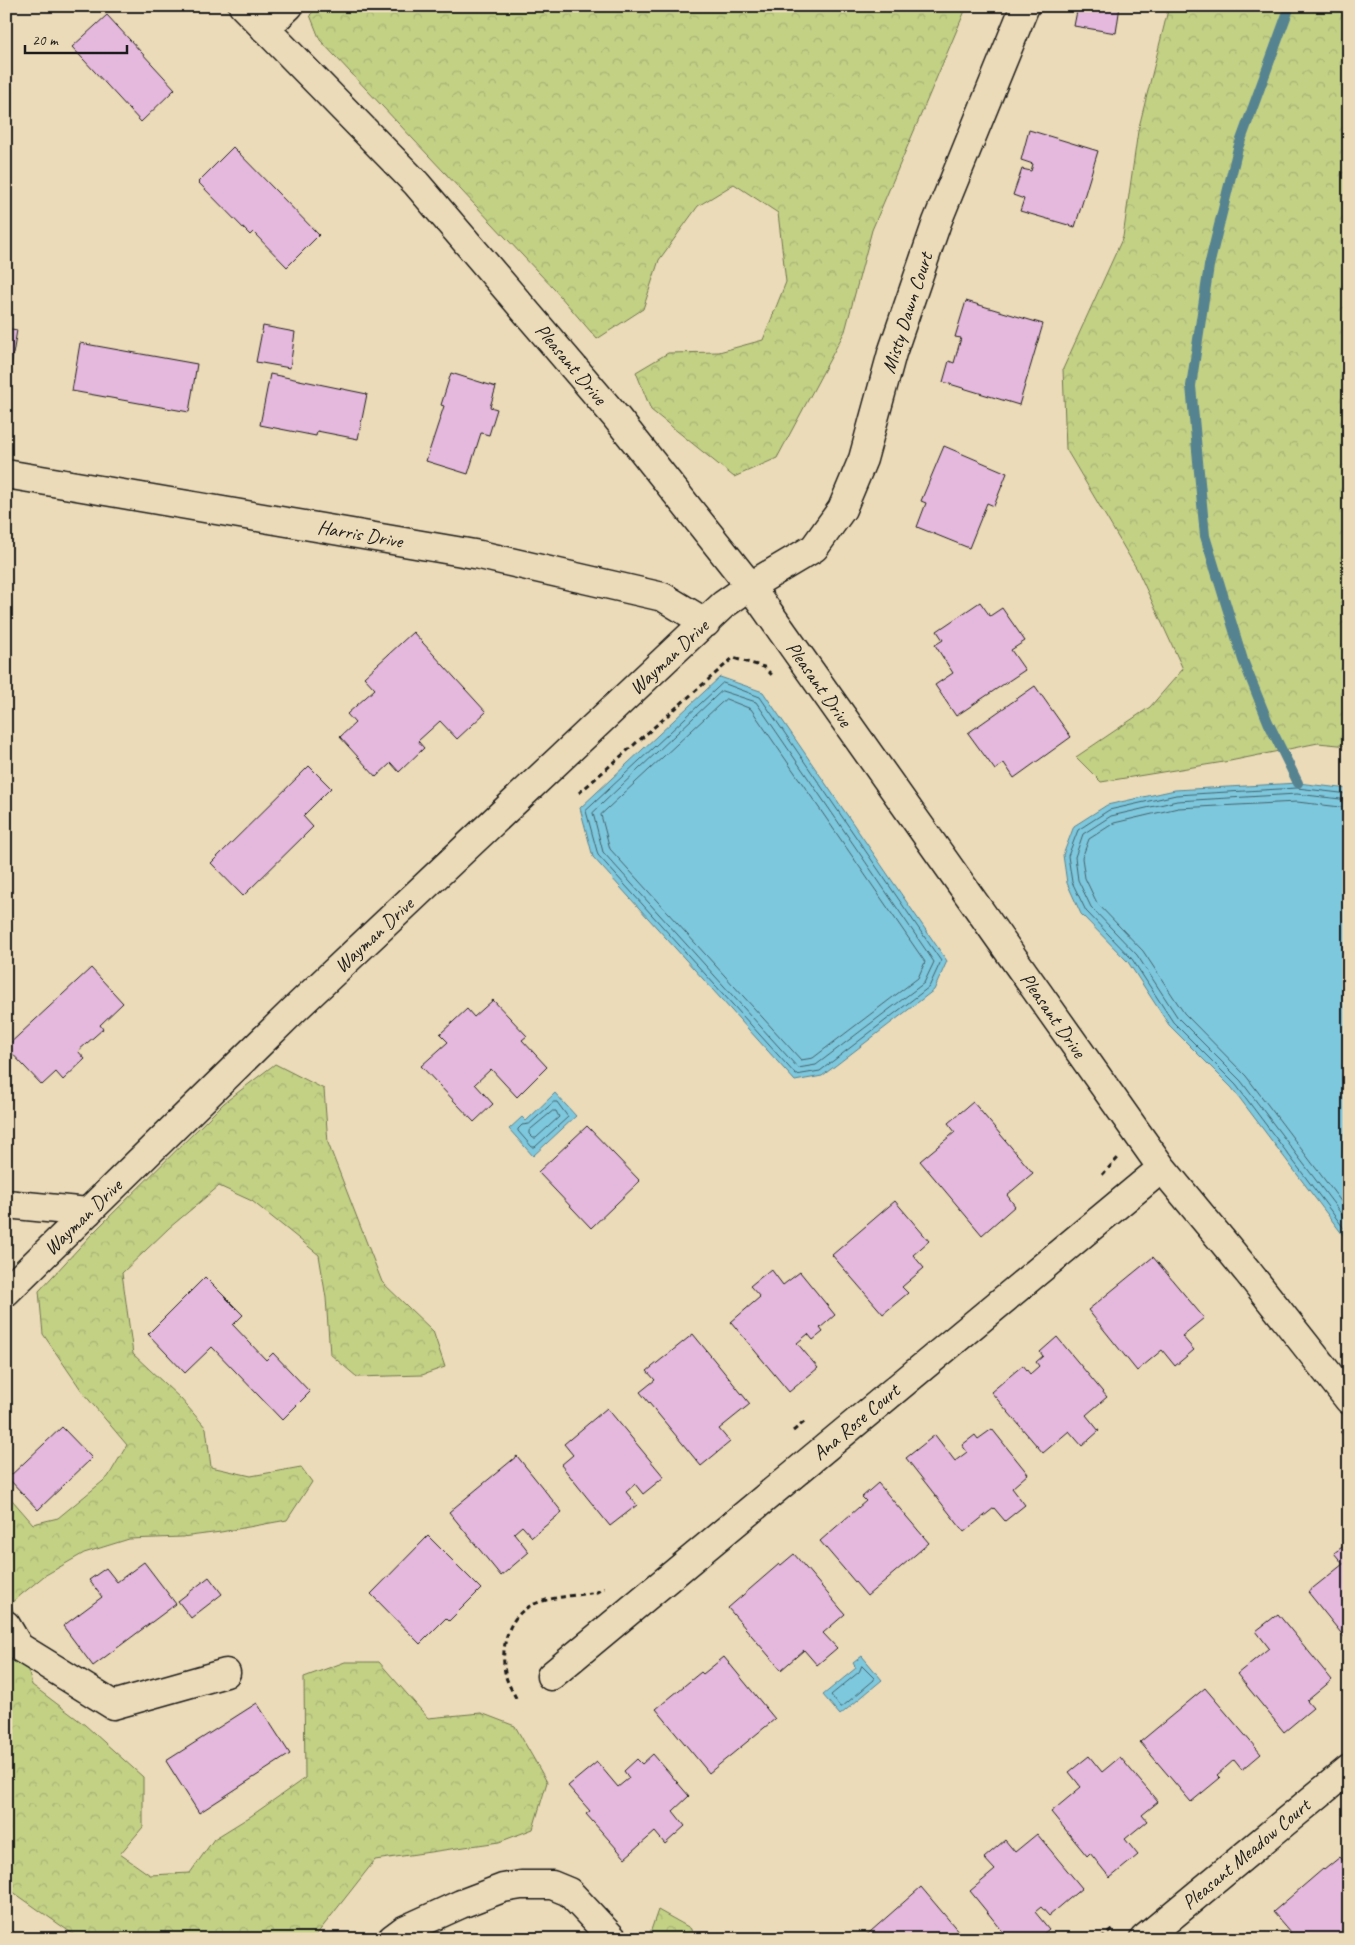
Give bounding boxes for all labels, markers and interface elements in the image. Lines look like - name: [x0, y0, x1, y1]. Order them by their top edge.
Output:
- scale bar: [25, 22, 128, 54]
- text: 20 m: [32, 31, 59, 50]
- street label: Misty Dawn Court: [876, 247, 939, 376]
- street label: Pleasant Drive: [530, 318, 613, 411]
- street label: Harris Drive: [316, 514, 406, 554]
- street label: Wayman Drive: [624, 613, 715, 700]
- street label: Pleasant Drive: [781, 636, 858, 733]
- street label: Wayman Drive: [329, 891, 420, 978]
- street label: Pleasant Drive: [1015, 967, 1092, 1064]
- street label: Wayman Drive: [39, 1172, 129, 1261]
- street label: Ana Rose Court: [807, 1377, 906, 1466]
- street label: Pleasant Meadow Court: [1177, 1792, 1317, 1915]

